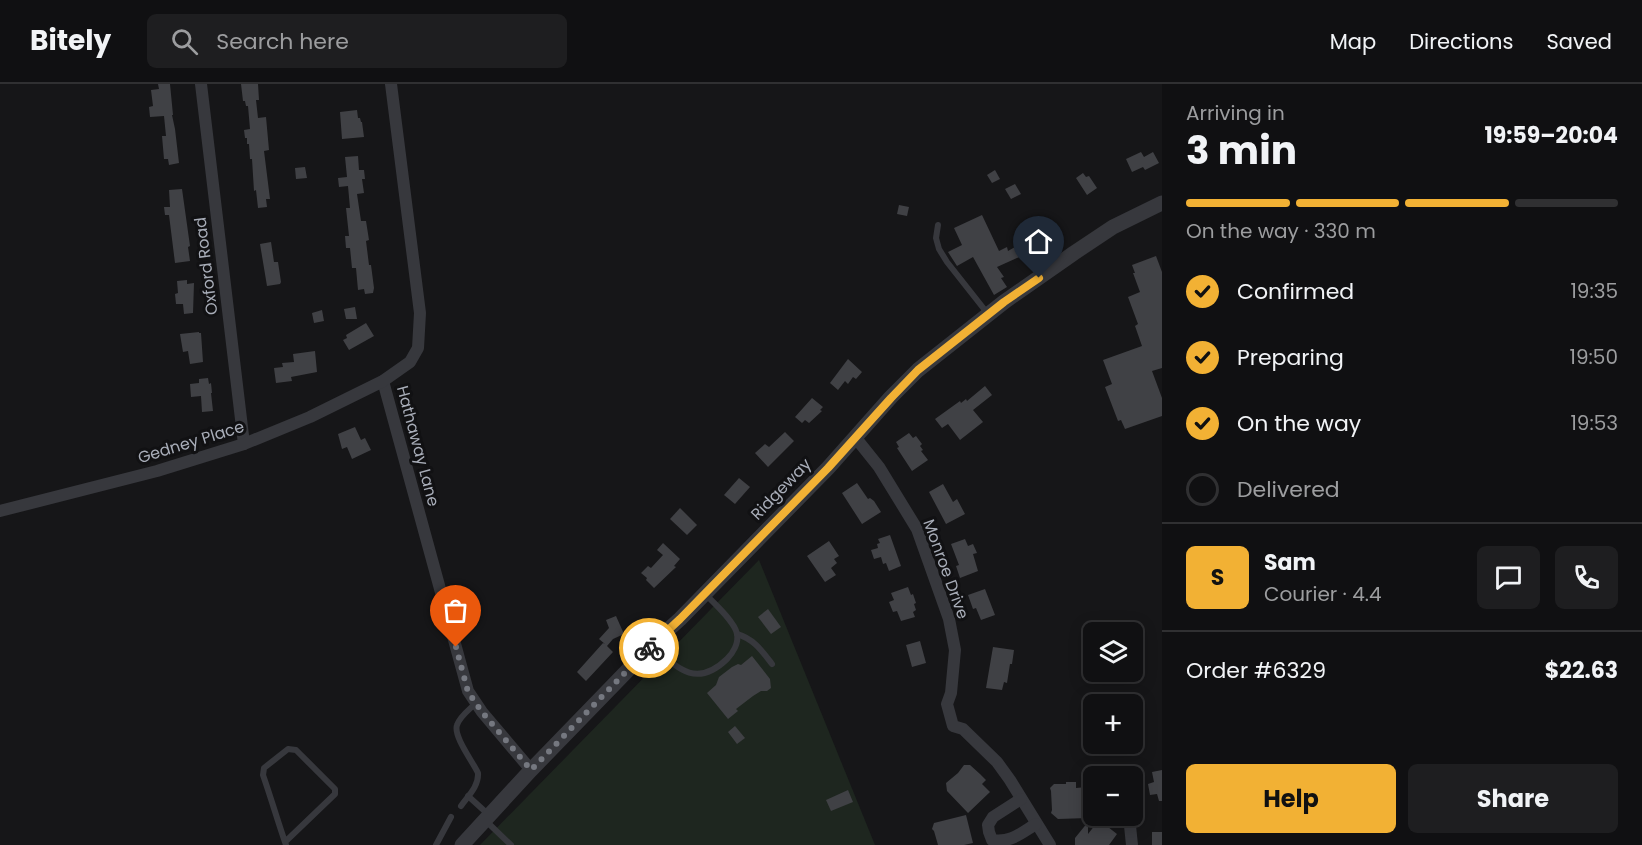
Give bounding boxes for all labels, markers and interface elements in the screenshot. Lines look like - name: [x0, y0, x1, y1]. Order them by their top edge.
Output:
- search box: [147, 14, 567, 68]
- text: Bitely: [30, 21, 111, 60]
- icon: search: [168, 25, 201, 58]
- text: Search here: [216, 26, 349, 57]
- text: Map: [1330, 27, 1376, 56]
- text: Directions: [1409, 27, 1513, 56]
- text: Saved: [1546, 27, 1612, 56]
- text: Arriving in: [1186, 99, 1285, 127]
- text: 19:59–20:04: [1484, 120, 1618, 151]
- text: 3 min: [1186, 123, 1297, 178]
- street label: Oxford Road: [189, 216, 223, 316]
- pin: [1013, 216, 1064, 278]
- text: On the way · 330 m: [1186, 217, 1376, 245]
- icon: home: [1022, 225, 1055, 258]
- icon: check: [1186, 275, 1219, 308]
- text: Confirmed: [1237, 276, 1354, 307]
- text: 19:35: [1570, 277, 1618, 305]
- icon: check: [1186, 341, 1219, 374]
- text: Preparing: [1237, 342, 1344, 373]
- text: 19:50: [1570, 343, 1618, 371]
- street label: Hathaway Lane: [391, 383, 445, 509]
- icon: check: [1186, 407, 1219, 440]
- text: On the way: [1237, 408, 1361, 439]
- text: 19:53: [1570, 409, 1618, 437]
- street label: Gedney Place: [135, 415, 247, 469]
- street label: Ridgeway: [746, 453, 816, 525]
- text: Delivered: [1237, 474, 1340, 505]
- street label: Monroe Drive: [917, 516, 975, 622]
- button: chat: [1477, 546, 1540, 609]
- button: phone: [1555, 546, 1618, 609]
- text: Sam: [1264, 547, 1316, 578]
- text: S: [1211, 562, 1224, 593]
- text: Courier · 4.4: [1264, 580, 1382, 608]
- pin: [430, 585, 481, 647]
- icon: bag: [439, 594, 472, 627]
- courier: [619, 618, 679, 678]
- map controls: [1083, 622, 1143, 826]
- button: layers: [1083, 622, 1143, 682]
- icon: bike: [633, 632, 666, 665]
- text: Order #6329: [1186, 655, 1326, 686]
- text: $22.63: [1545, 655, 1618, 686]
- button: +: [1083, 694, 1143, 754]
- button: Help: [1186, 764, 1396, 833]
- button: Share: [1408, 764, 1618, 833]
- button: −: [1083, 766, 1143, 826]

